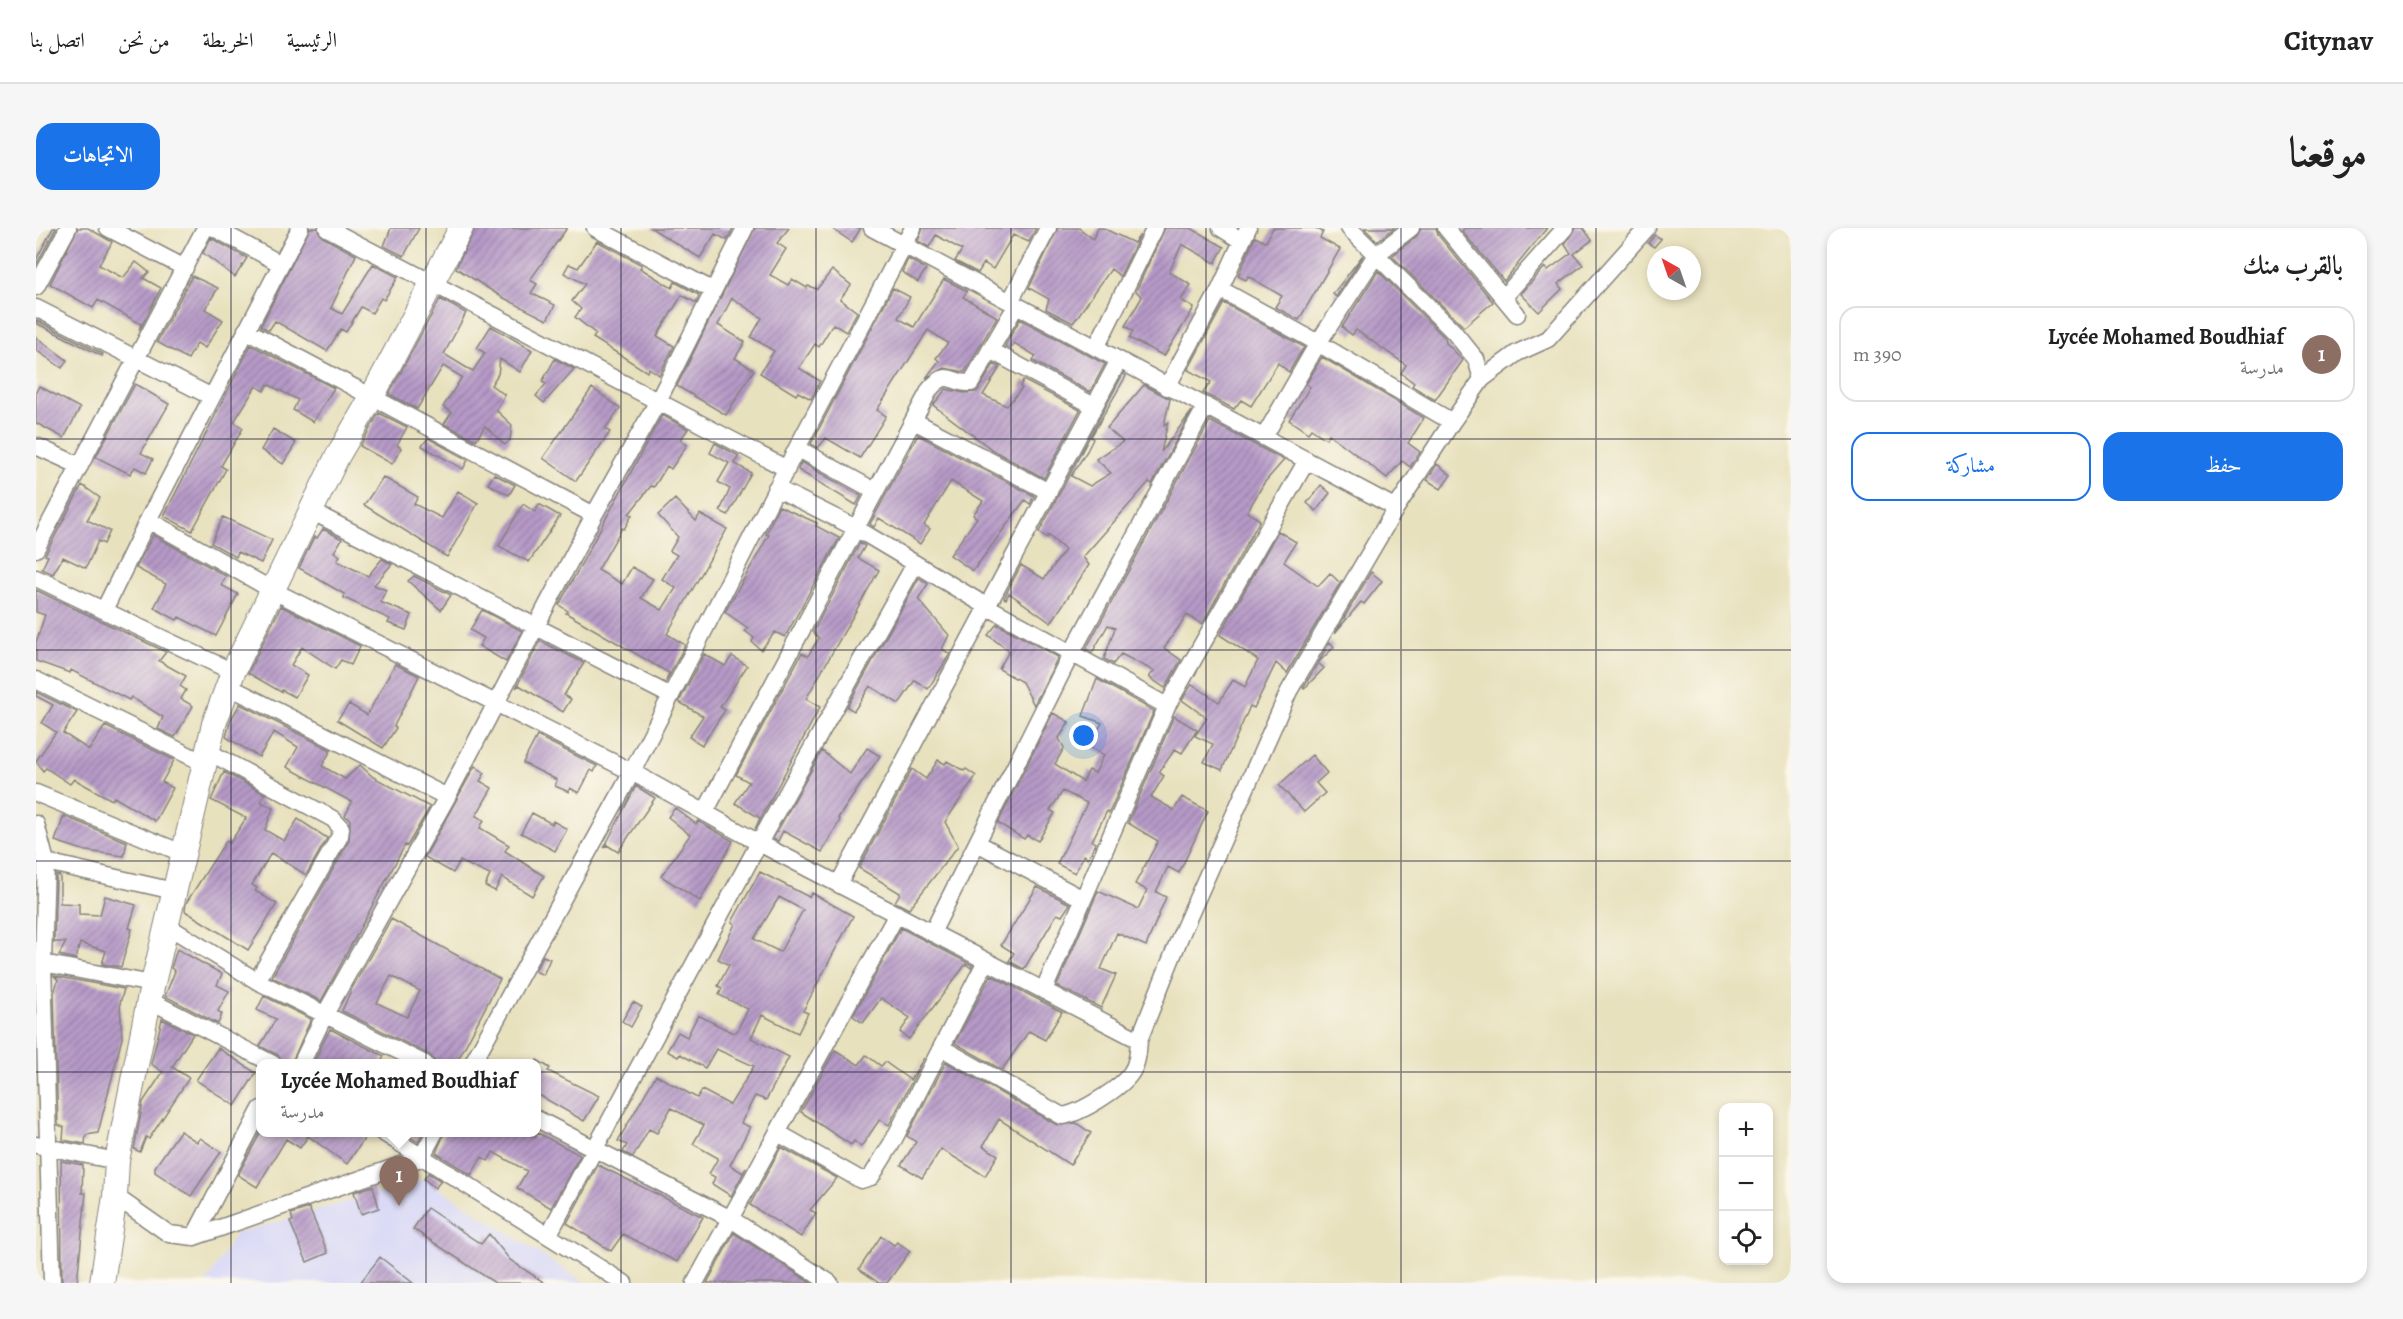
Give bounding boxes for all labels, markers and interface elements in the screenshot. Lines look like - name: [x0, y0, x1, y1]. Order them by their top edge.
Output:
- text: Citynav: [2284, 22, 2373, 60]
- text: اتصل بنا: [30, 26, 85, 54]
- text: من نحن: [118, 26, 170, 54]
- text: الخريطة: [203, 26, 254, 54]
- text: الرئيسية: [287, 26, 337, 54]
- button: الاتجاهات: [36, 123, 160, 190]
- text: موقعنا: [2289, 123, 2367, 180]
- north arrow: [1647, 246, 1701, 300]
- text: بالقرب منك: [2242, 248, 2343, 283]
- text: Lycée Mohamed Boudhiaf: [2048, 322, 2284, 352]
- text: 390 m: [1853, 341, 1902, 368]
- text: 1: [2318, 341, 2325, 368]
- text: مدرسة: [2240, 354, 2284, 381]
- button: مشاركة: [1851, 432, 2091, 501]
- button: حفظ: [2103, 432, 2343, 501]
- your location: [1069, 721, 1098, 750]
- popup: [256, 1059, 541, 1137]
- text: Lycée Mohamed Boudhiaf: [280, 1066, 517, 1096]
- text: مدرسة: [280, 1098, 325, 1125]
- map controls: [1719, 1103, 1773, 1265]
- button: +: [1719, 1103, 1773, 1157]
- pin: 1: [380, 1156, 418, 1206]
- button: −: [1719, 1157, 1773, 1211]
- button: locate: [1719, 1211, 1773, 1265]

